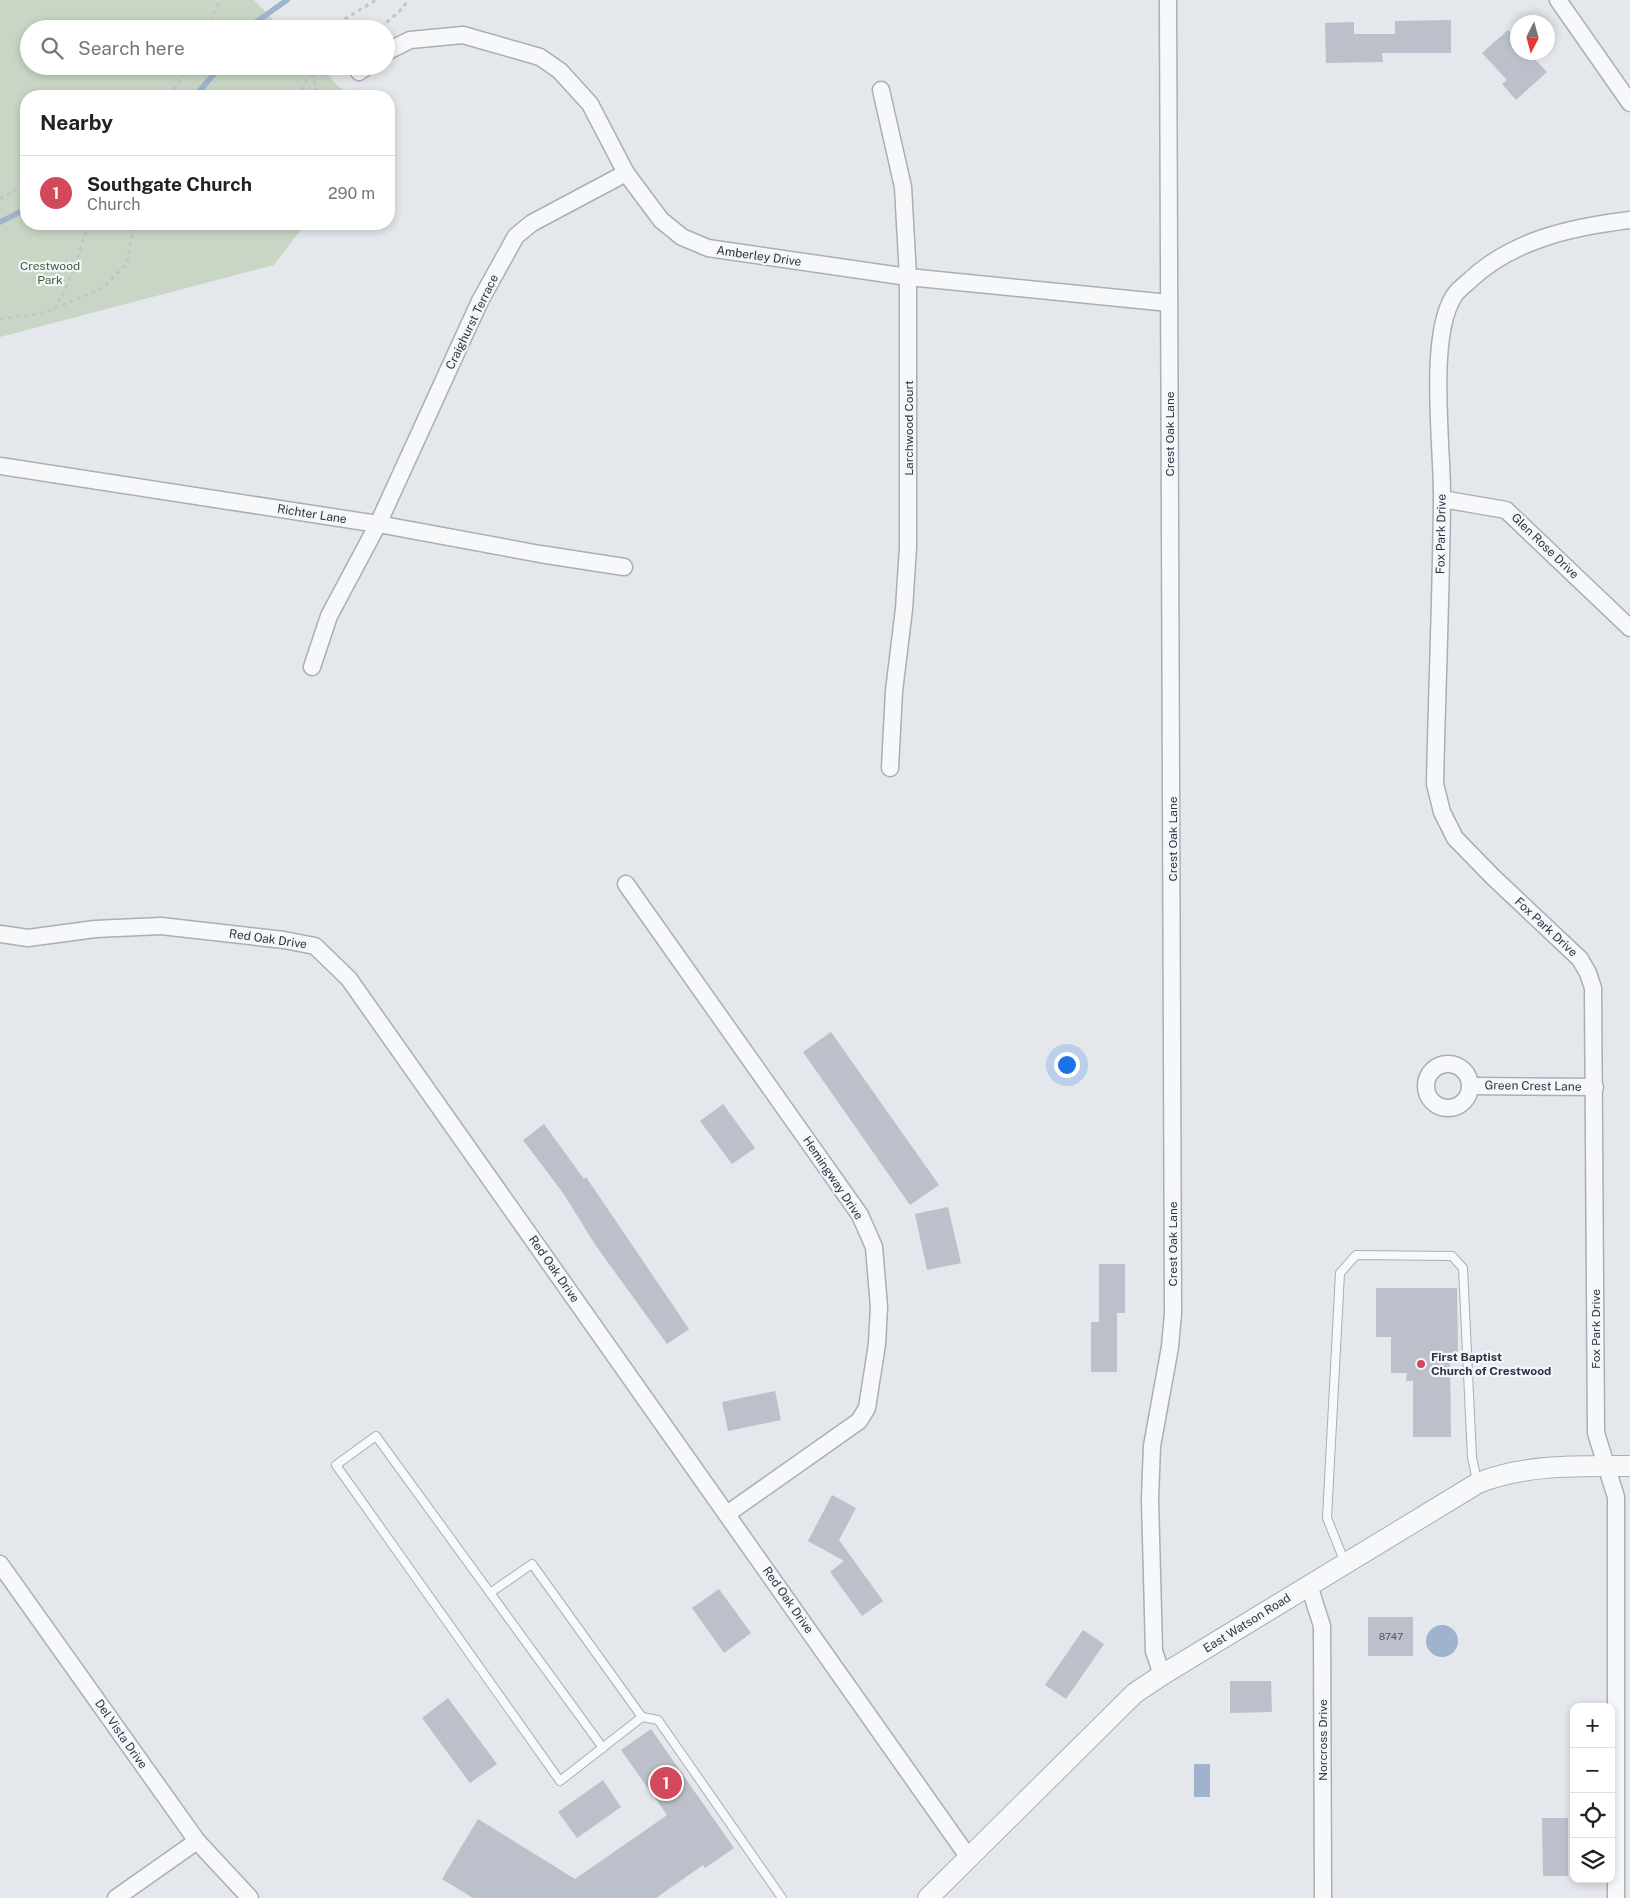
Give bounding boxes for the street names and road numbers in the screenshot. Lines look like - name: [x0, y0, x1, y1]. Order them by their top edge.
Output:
- street label: Amberley Drive: [716, 243, 803, 269]
- street label: Craighurst Terrace: [443, 272, 501, 372]
- street label: Larchwood Court: [902, 380, 916, 476]
- street label: Crest Oak Lane: [1163, 391, 1177, 477]
- street label: Fox Park Drive: [1433, 494, 1449, 574]
- street label: Richter Lane: [276, 502, 348, 526]
- street label: Glen Rose Drive: [1509, 510, 1582, 582]
- street label: Crest Oak Lane: [1166, 796, 1180, 882]
- street label: Fox Park Drive: [1512, 895, 1580, 960]
- street label: Red Oak Drive: [228, 927, 308, 951]
- street label: Green Crest Lane: [1484, 1078, 1582, 1094]
- street label: Hemingway Drive: [800, 1134, 866, 1222]
- street label: Crest Oak Lane: [1166, 1201, 1180, 1287]
- street label: Red Oak Drive: [526, 1233, 582, 1305]
- street label: Fox Park Drive: [1589, 1289, 1603, 1369]
- street label: Red Oak Drive: [760, 1564, 816, 1636]
- street label: East Watson Road: [1201, 1591, 1293, 1655]
- street label: Del Vista Drive: [92, 1697, 150, 1771]
- street label: Norcross Drive: [1316, 1699, 1330, 1781]

